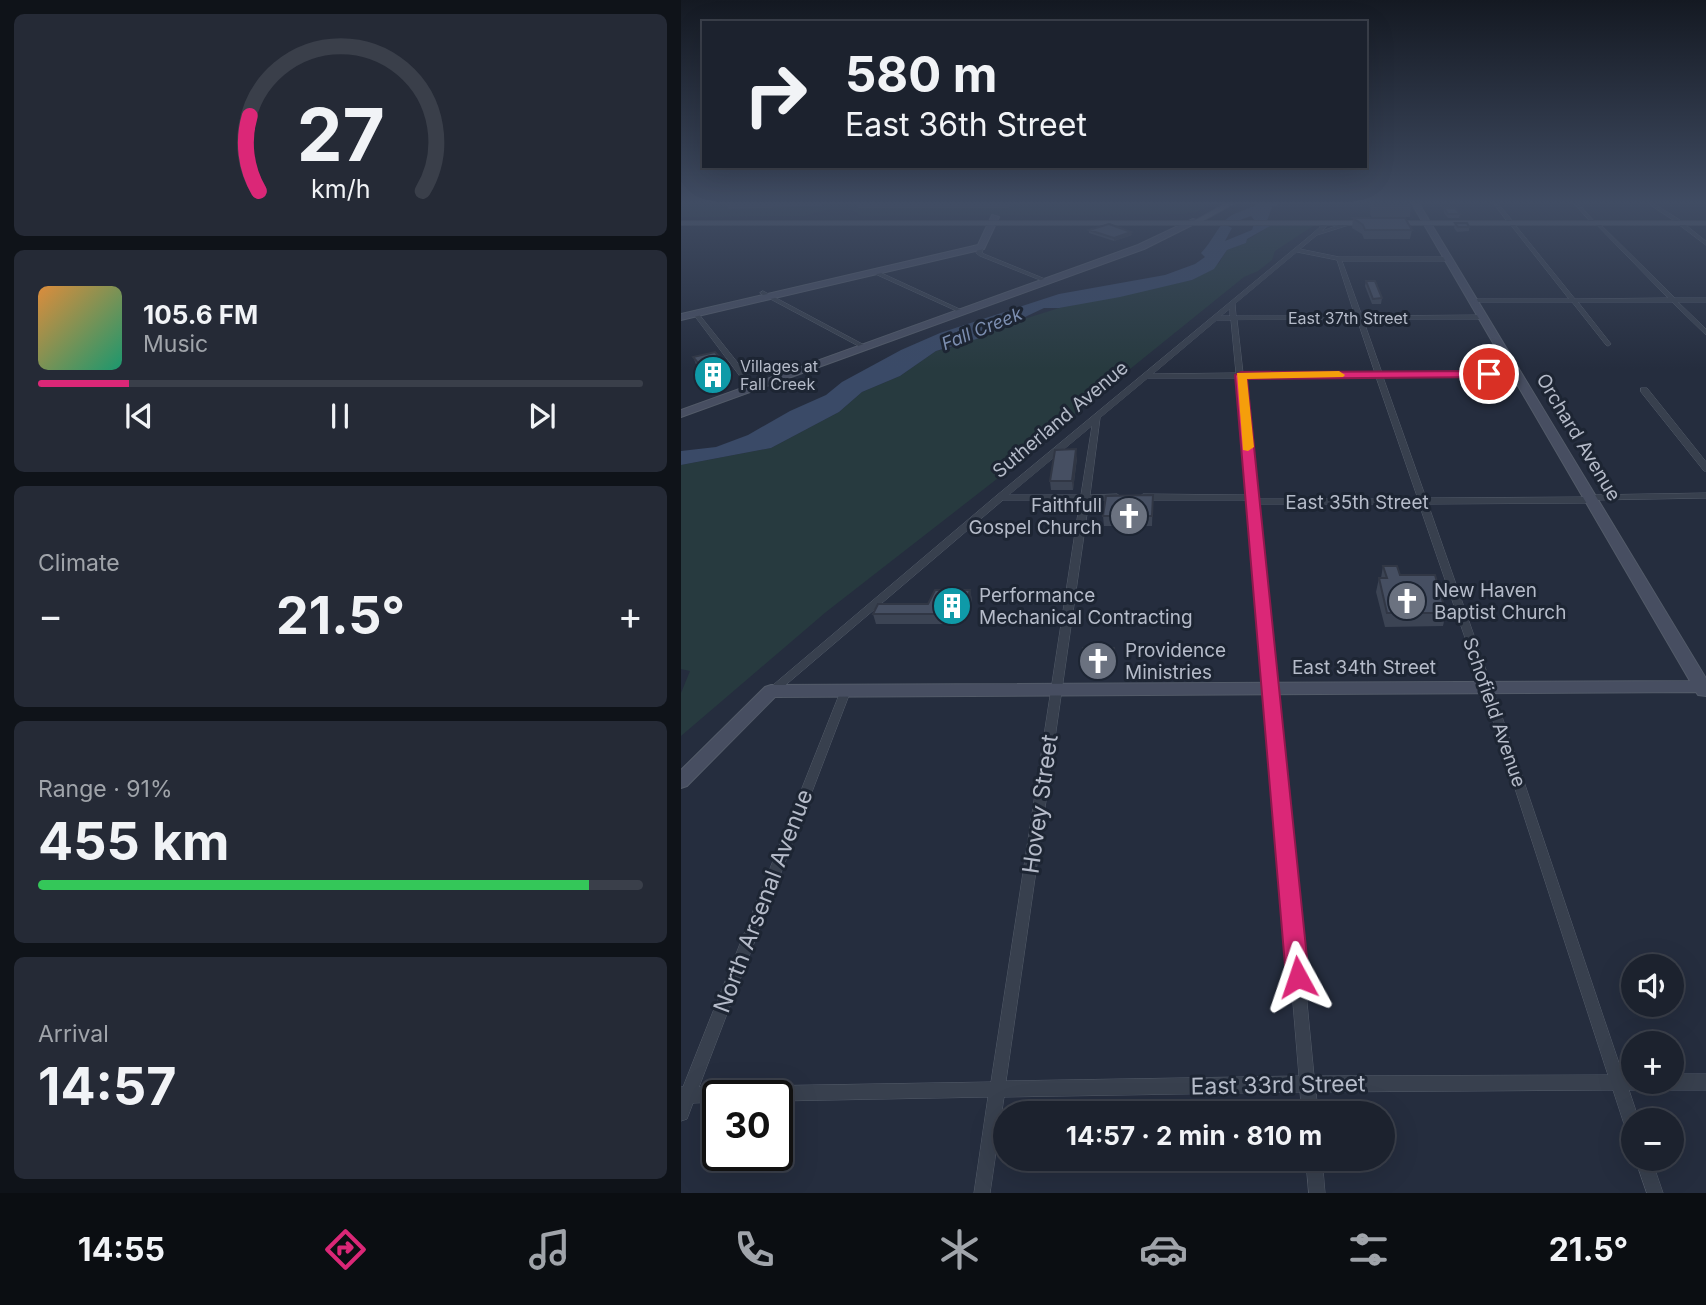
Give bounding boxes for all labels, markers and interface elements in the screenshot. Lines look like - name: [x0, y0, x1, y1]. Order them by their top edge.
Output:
- text: 580 m: [845, 45, 998, 104]
- icon: right: [730, 49, 821, 140]
- text: 27: [296, 90, 385, 179]
- text: East 36th Street: [845, 105, 1087, 144]
- text: km/h: [311, 174, 370, 204]
- text: 105.6 FM: [143, 299, 258, 330]
- water label: Fall Creek: [938, 302, 1026, 354]
- street label: East 37th Street: [1288, 308, 1408, 328]
- text: Music: [143, 330, 208, 358]
- pin: [1459, 344, 1519, 404]
- building icon: Villages at Fall Creek: [692, 354, 734, 396]
- icon: arrive: [1470, 355, 1508, 393]
- place label: Villages at Fall Creek: [740, 356, 818, 394]
- street label: Sutherland Avenue: [988, 356, 1133, 483]
- street label: Orchard Avenue: [1531, 369, 1626, 505]
- icon: previous: [120, 397, 158, 435]
- icon: pause: [321, 397, 359, 435]
- icon: next: [523, 397, 561, 435]
- street label: East 35th Street: [1285, 491, 1429, 514]
- place label: Faithfull Gospel Church: [968, 494, 1102, 539]
- church icon: Faithfull Gospel Church: [1108, 495, 1150, 537]
- text: Climate: [38, 549, 120, 577]
- place label: New Haven Baptist Church: [1434, 579, 1566, 624]
- church icon: New Haven Baptist Church: [1386, 580, 1428, 622]
- text: 21.5°: [276, 584, 405, 647]
- place label: Performance Mechanical Contracting: [979, 584, 1193, 629]
- building icon: Performance Mechanical Contracting: [931, 585, 973, 627]
- text: −: [38, 592, 63, 638]
- text: +: [618, 592, 643, 638]
- street label: Schofield Avenue: [1458, 634, 1531, 790]
- place label: Providence Ministries: [1125, 639, 1226, 684]
- church icon: Providence Ministries: [1077, 640, 1119, 682]
- street label: East 34th Street: [1292, 656, 1436, 679]
- street label: Hovey Street: [1016, 732, 1064, 875]
- text: Range · 91%: [38, 775, 172, 803]
- street label: North Arsenal Avenue: [707, 785, 819, 1017]
- text: 455 km: [38, 810, 230, 873]
- position arrow: [1261, 940, 1335, 1014]
- map controls: [1621, 954, 1684, 1171]
- button: sound: [1621, 954, 1684, 1017]
- text: Arrival: [38, 1020, 109, 1048]
- button: +: [1621, 1031, 1684, 1094]
- text: 14:57: [38, 1055, 176, 1118]
- street label: East 33rd Street: [1190, 1069, 1366, 1101]
- speed limit sign: 30: [702, 1080, 793, 1171]
- button: −: [1621, 1108, 1684, 1171]
- text: 14:57 · 2 min · 810 m: [1066, 1120, 1322, 1151]
- icon: directions: [321, 1225, 370, 1274]
- icon: music: [525, 1225, 574, 1274]
- icon: phone: [730, 1225, 779, 1274]
- icon: climate: [935, 1225, 984, 1274]
- icon: car: [1139, 1225, 1188, 1274]
- icon: filters: [1344, 1225, 1393, 1274]
- text: 14:55: [78, 1230, 165, 1269]
- text: 21.5°: [1549, 1230, 1628, 1269]

